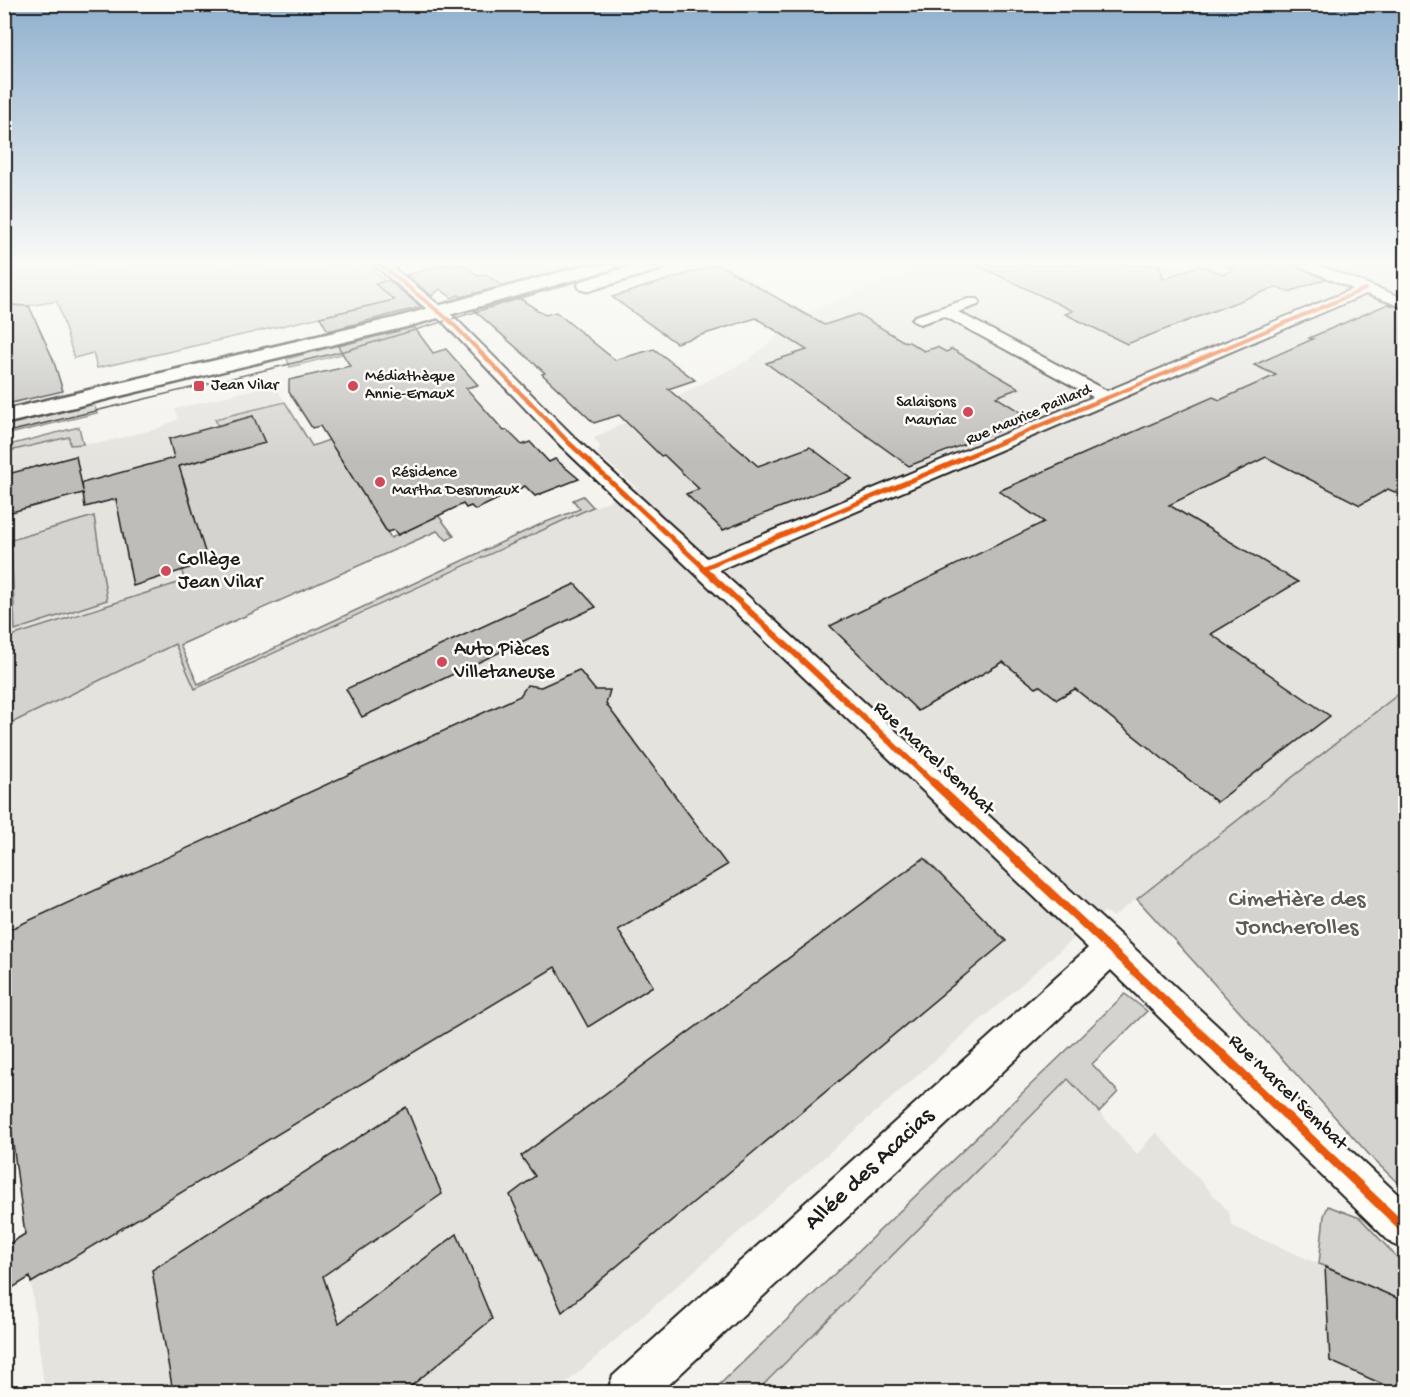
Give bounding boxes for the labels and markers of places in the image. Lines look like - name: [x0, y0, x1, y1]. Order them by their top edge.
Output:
- place label: Médiathèque Annie-Ernaux: [365, 368, 456, 405]
- place label: Jean Vilar: [211, 377, 280, 396]
- marker: Jean Vilar: [192, 379, 206, 393]
- marker: Médiathèque Annie-Ernaux: [346, 379, 360, 393]
- place label: Salaisons Mauriac: [896, 394, 957, 431]
- marker: Salaisons Mauriac: [961, 405, 975, 419]
- place label: Résidence Martha Desrumaux: [392, 464, 520, 501]
- marker: Résidence Martha Desrumaux: [373, 475, 387, 489]
- place label: Collège Jean Vilar: [178, 549, 264, 595]
- marker: Collège Jean Vilar: [159, 564, 173, 578]
- place label: Auto Pièces Villetaneuse: [453, 639, 555, 685]
- marker: Auto Pièces Villetaneuse: [435, 655, 449, 669]

